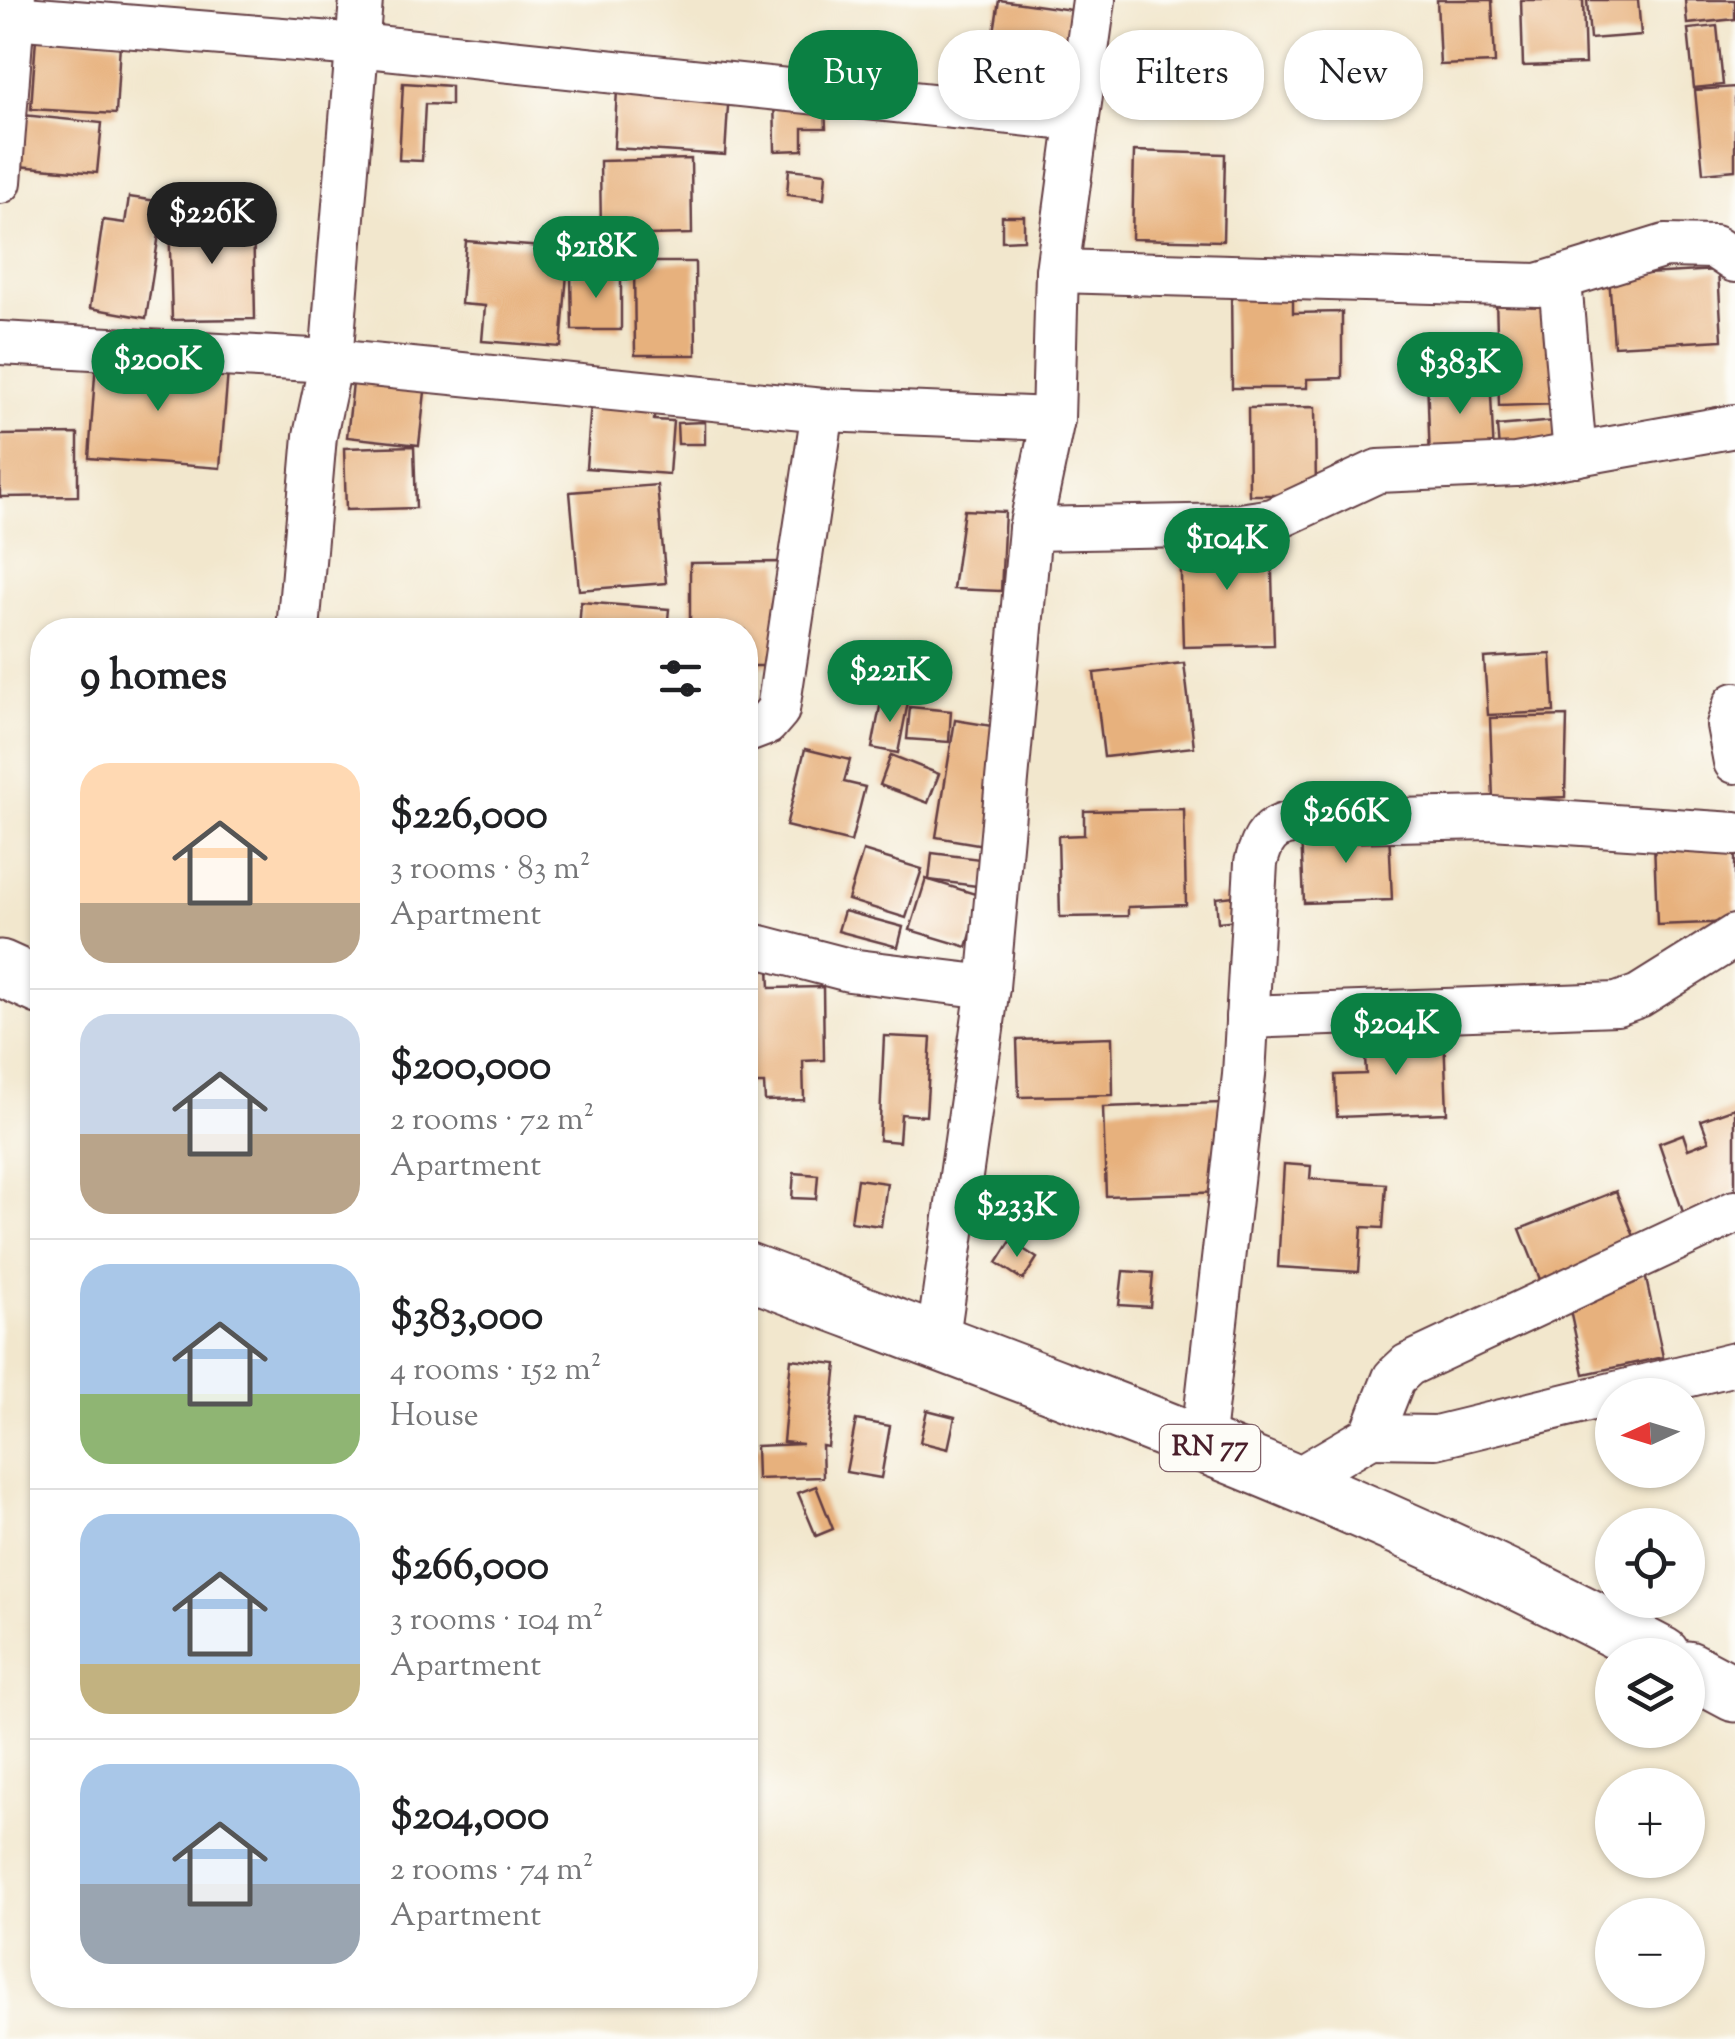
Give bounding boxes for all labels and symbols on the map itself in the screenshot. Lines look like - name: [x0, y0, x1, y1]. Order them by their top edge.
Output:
- pin: $226K: [142, 182, 282, 267]
- pin: $218K: [526, 216, 666, 301]
- pin: $200K: [88, 329, 228, 414]
- pin: $383K: [1390, 332, 1530, 417]
- pin: $104K: [1157, 508, 1297, 593]
- pin: $221K: [820, 640, 960, 725]
- pin: $266K: [1276, 781, 1416, 866]
- pin: $204K: [1326, 993, 1466, 1078]
- pin: $233K: [947, 1175, 1087, 1260]
- north arrow: [1595, 1378, 1705, 1488]
- road number: RN 77: [1160, 1425, 1260, 1471]

